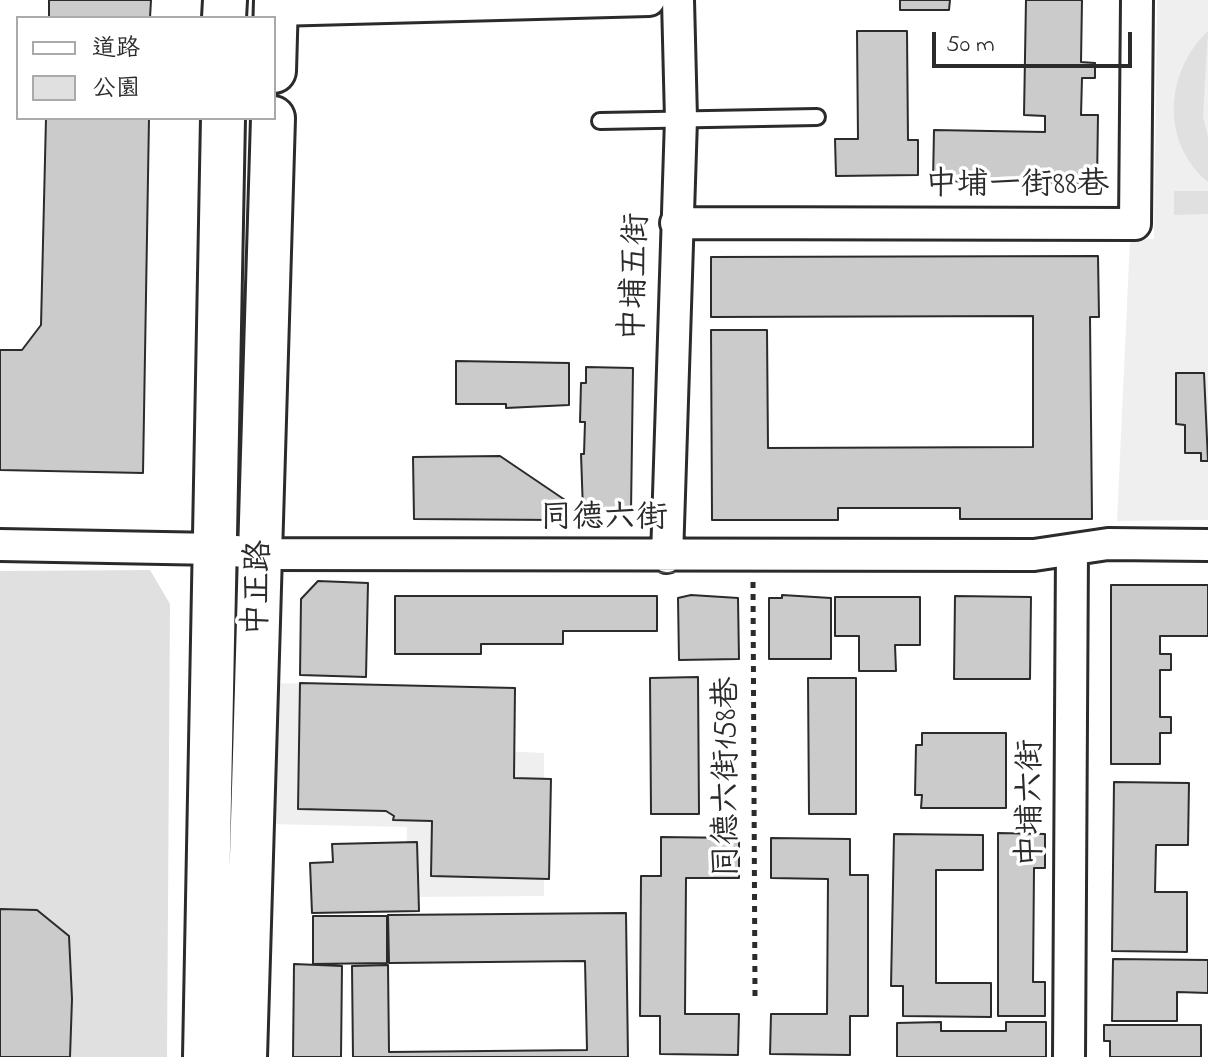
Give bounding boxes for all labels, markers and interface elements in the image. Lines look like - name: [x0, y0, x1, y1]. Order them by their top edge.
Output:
- legend: [16, 16, 276, 120]
- scale bar: [936, 16, 1136, 66]
- text: 50 m: [946, 28, 995, 63]
- text: 道路: [92, 32, 140, 67]
- text: 公園: [92, 72, 140, 107]
- street label: 中埔一街88巷: [925, 169, 1109, 207]
- street label: 中埔五街: [617, 212, 659, 342]
- street label: 同德六街: [540, 502, 668, 540]
- street label: 中正路: [240, 539, 282, 637]
- street label: 同德六街158巷: [711, 677, 749, 877]
- street label: 中埔六街: [1015, 739, 1053, 867]

